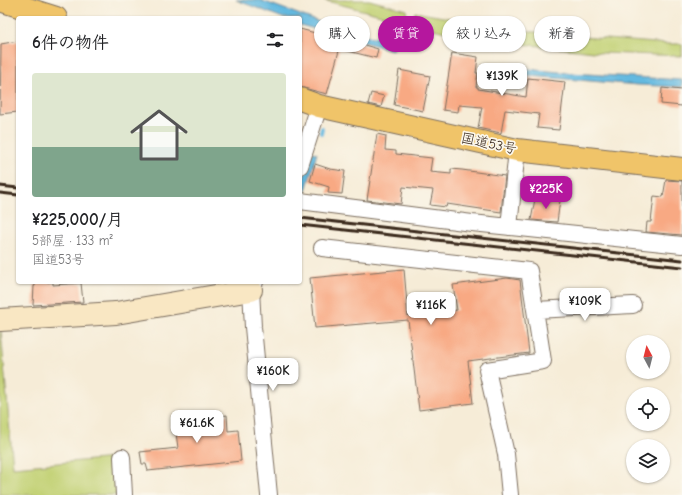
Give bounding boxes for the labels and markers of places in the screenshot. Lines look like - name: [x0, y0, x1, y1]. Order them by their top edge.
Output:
- pin: ¥139K: [474, 63, 530, 97]
- pin: ¥225K: [518, 176, 574, 210]
- pin: ¥109K: [557, 288, 613, 322]
- pin: ¥116K: [403, 292, 459, 326]
- pin: ¥160K: [245, 358, 301, 392]
- pin: ¥61.6K: [164, 410, 230, 444]

